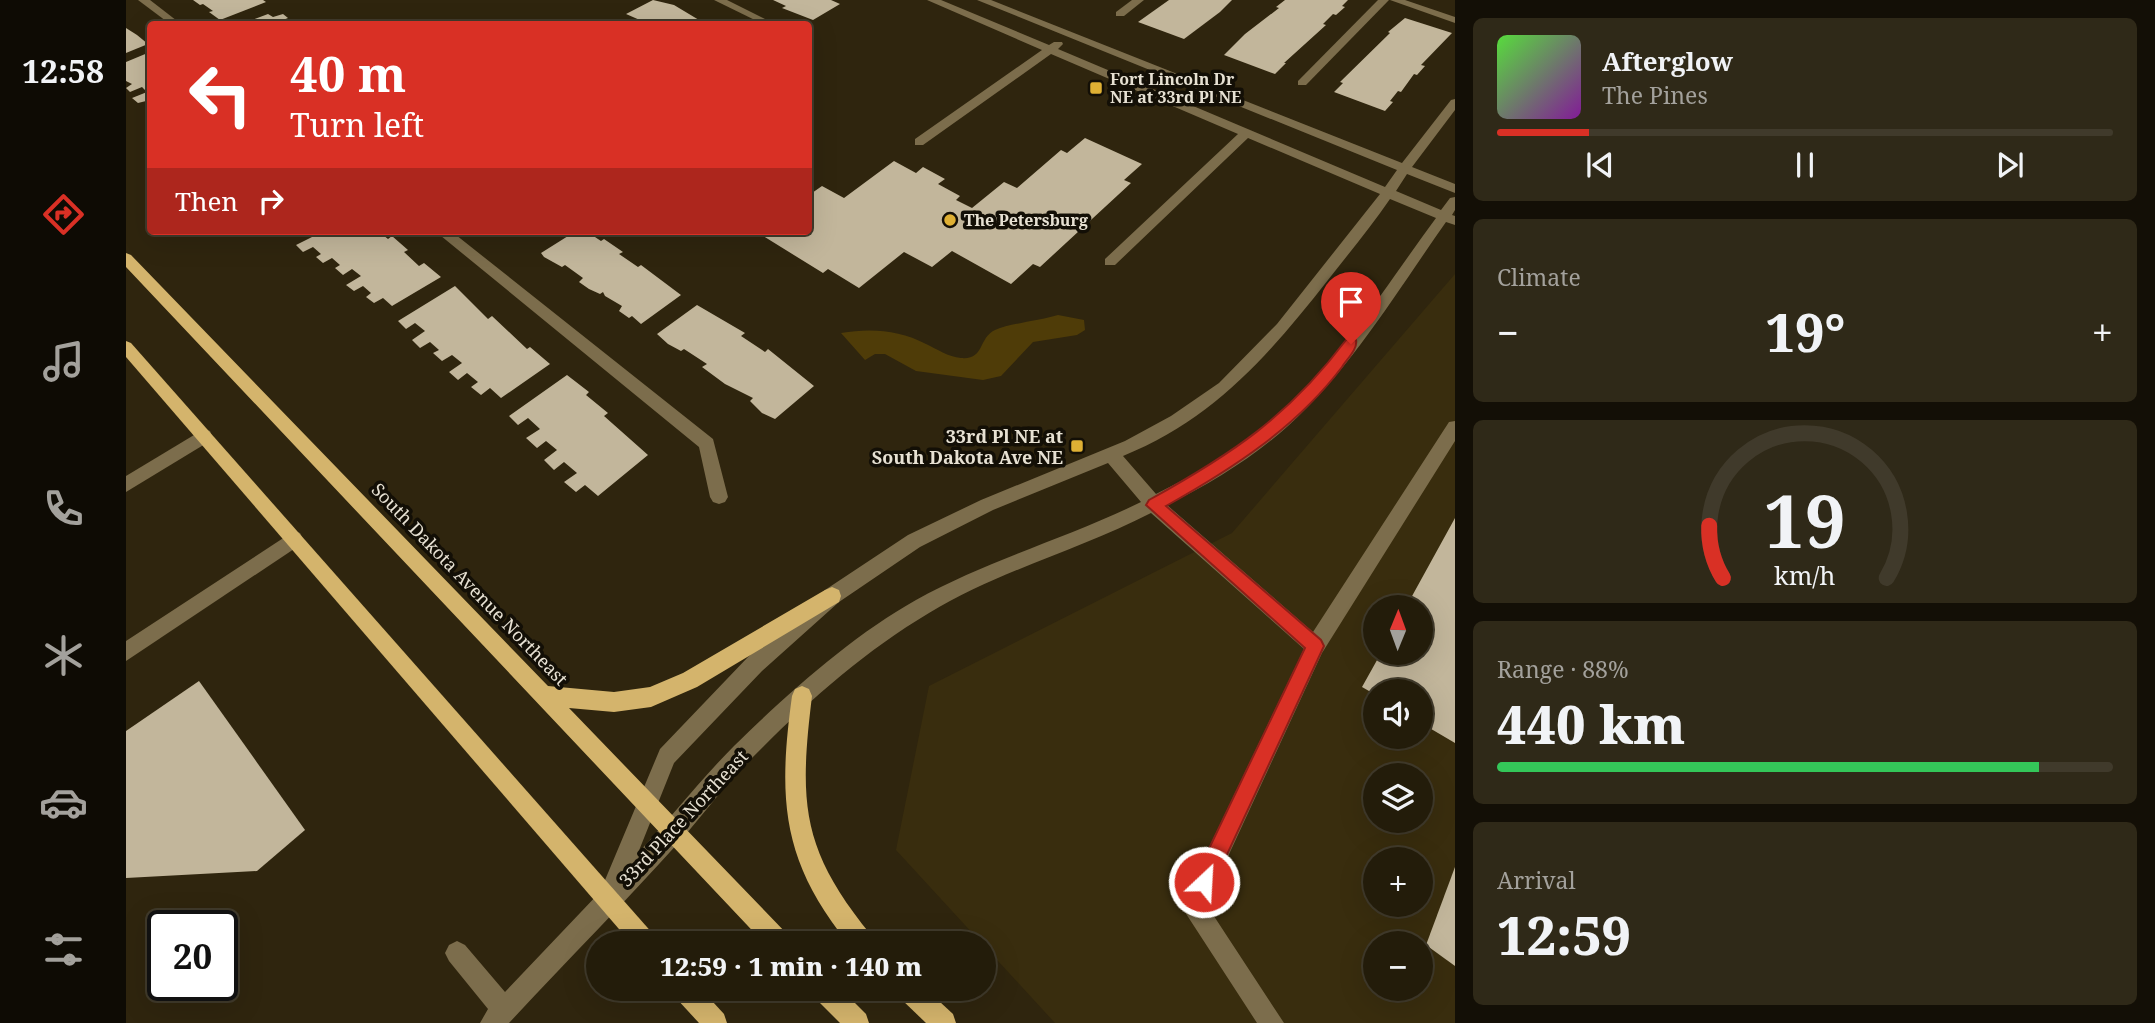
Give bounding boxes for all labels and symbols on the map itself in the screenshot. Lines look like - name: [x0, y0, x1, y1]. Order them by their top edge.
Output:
- place label: Fort Lincoln Dr NE at 33rd Pl NE: [1110, 68, 1242, 108]
- marker: Fort Lincoln Dr NE at 33rd Pl NE: [1088, 80, 1104, 96]
- place label: The Petersburg: [964, 209, 1088, 231]
- marker: The Petersburg: [942, 212, 958, 228]
- pin: [1321, 272, 1381, 344]
- place label: 33rd Pl NE at South Dakota Ave NE: [872, 424, 1063, 469]
- marker: 33rd Pl NE at South Dakota Ave NE: [1069, 438, 1085, 454]
- street label: South Dakota Avenue Northeast: [367, 478, 573, 690]
- north arrow: [1363, 595, 1433, 665]
- street label: 33rd Place Northeast: [613, 744, 753, 892]
- position arrow: [1167, 845, 1241, 919]
- speed limit sign: 20: [147, 910, 238, 1001]

